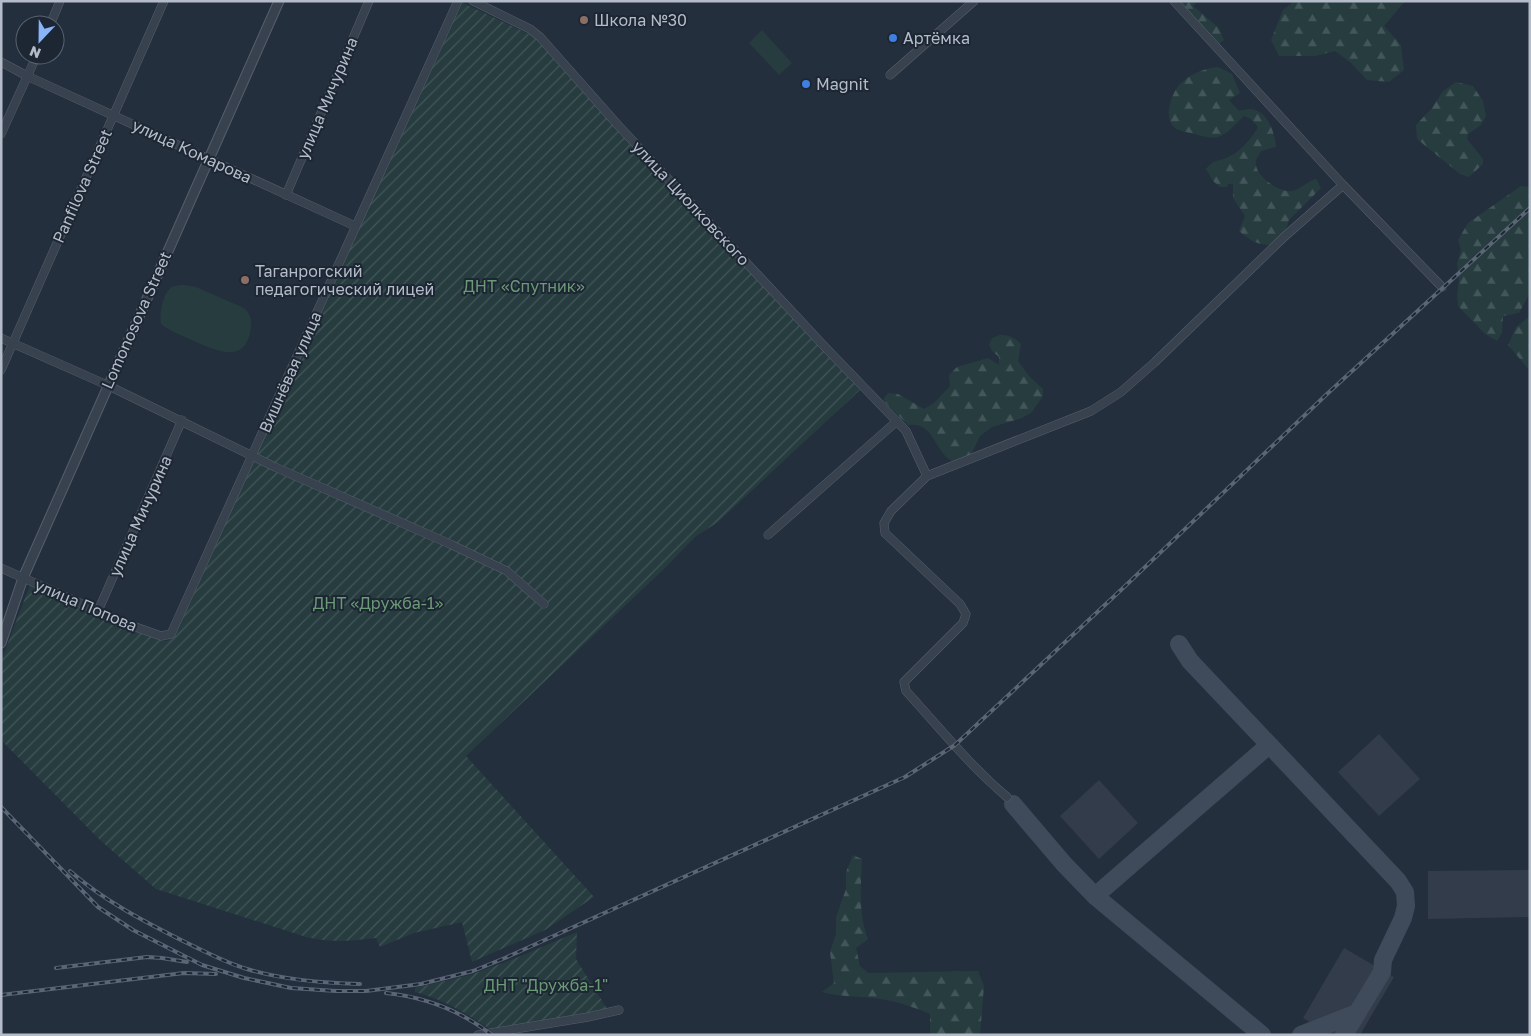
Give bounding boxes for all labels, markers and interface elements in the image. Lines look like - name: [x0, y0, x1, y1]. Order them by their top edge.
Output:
- place label: Школа №30: [594, 10, 687, 30]
- marker: Школа №30: [578, 14, 590, 26]
- north arrow: [15, 15, 65, 65]
- place label: Артёмка: [903, 28, 970, 48]
- marker: Артёмка: [887, 32, 899, 44]
- street label: улица Мичурина: [292, 34, 362, 162]
- text: N: [27, 43, 43, 62]
- place label: Magnit: [816, 74, 869, 94]
- marker: Magnit: [800, 78, 812, 90]
- street label: улица Комарова: [129, 115, 255, 187]
- street label: Panfilova Street: [48, 126, 116, 246]
- street label: улица Циолковского: [628, 137, 754, 269]
- street label: Lomonosova Street: [97, 248, 175, 392]
- place label: Таганрогский педагогический лицей: [255, 261, 434, 299]
- marker: Таганрогский педагогический лицей: [239, 274, 251, 286]
- park label: ДНТ «Спутник»: [463, 276, 585, 296]
- street label: Вишнёвая улица: [254, 308, 326, 436]
- street label: улица Мичурина: [104, 452, 176, 580]
- street label: улица Попова: [32, 574, 140, 636]
- park label: ДНТ «Дружба-1»: [313, 593, 444, 613]
- park label: ДНТ "Дружба-1": [484, 975, 608, 995]

